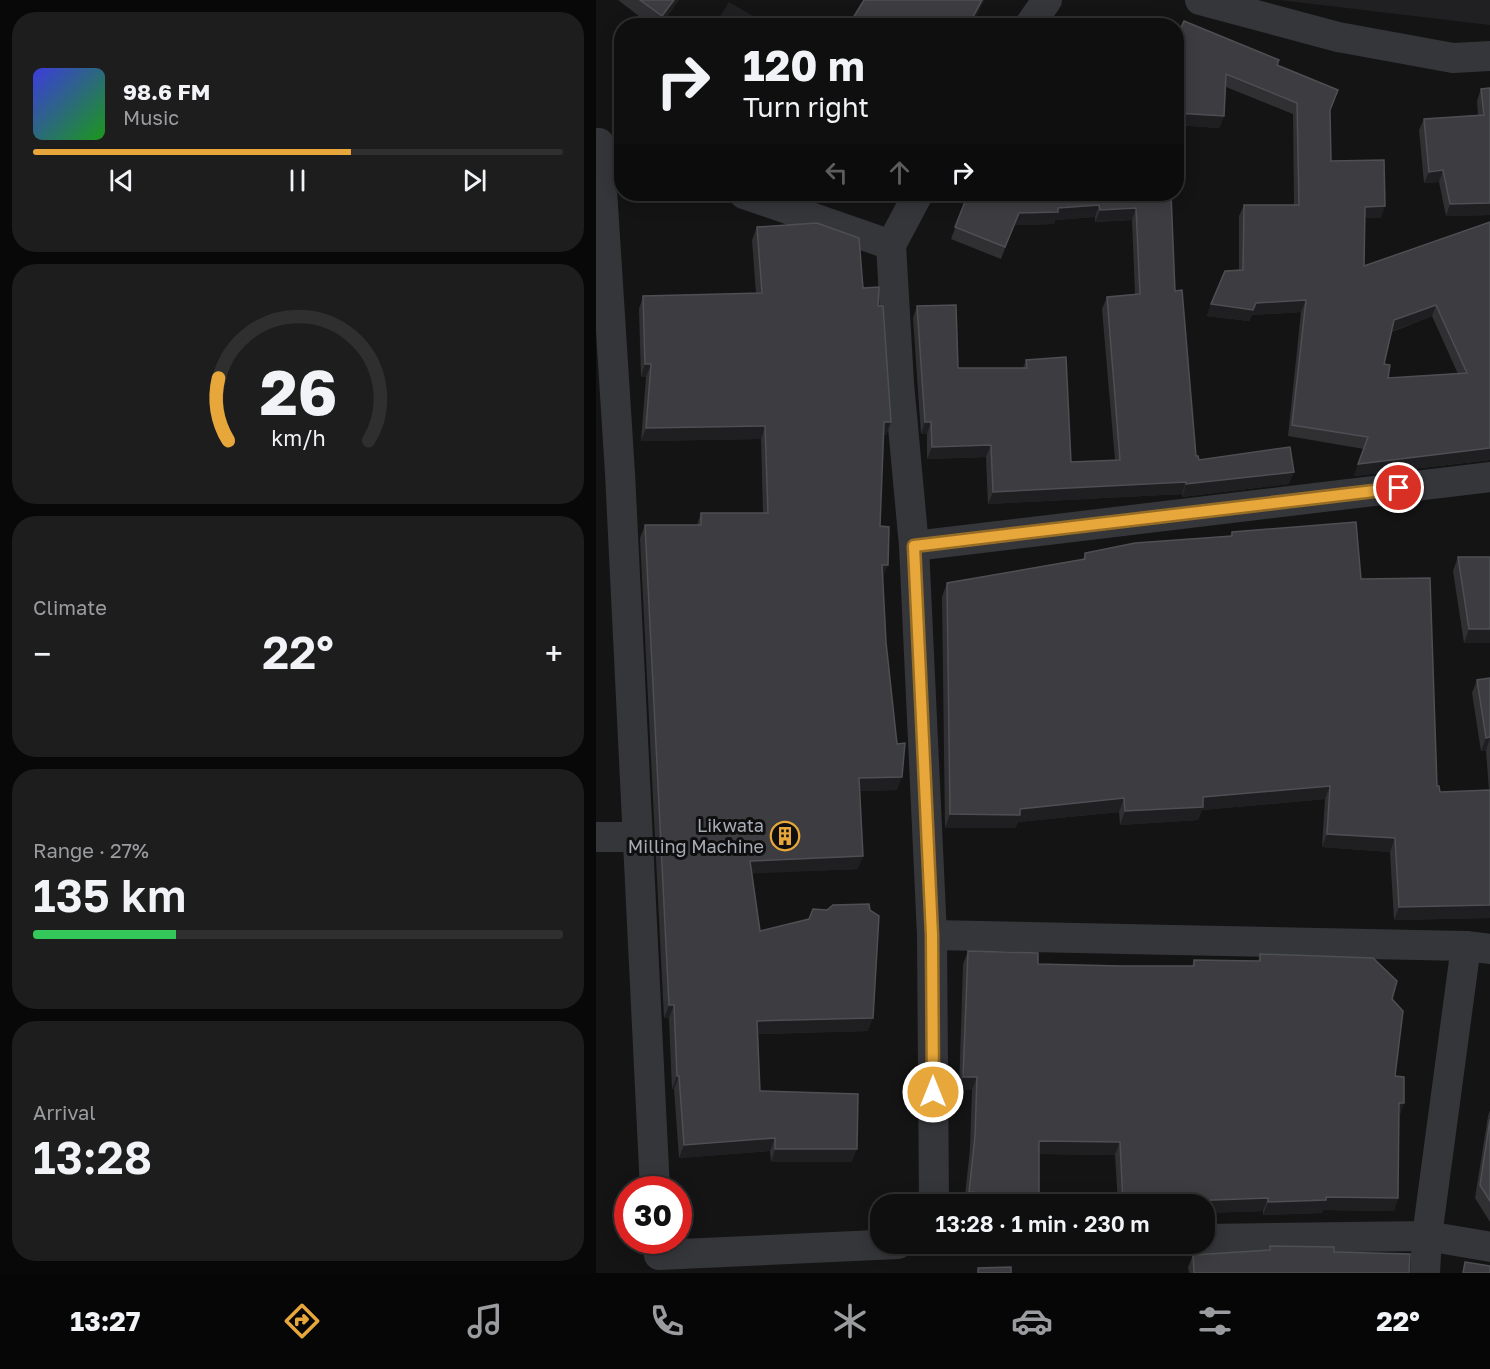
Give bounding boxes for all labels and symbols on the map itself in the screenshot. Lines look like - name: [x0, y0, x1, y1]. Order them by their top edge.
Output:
- pin: [1373, 462, 1424, 513]
- place label: Likwata Milling Machine: [628, 814, 764, 857]
- building icon: Likwata Milling Machine: [769, 820, 801, 852]
- position arrow: [901, 1060, 965, 1124]
- speed limit sign: 30: [614, 1176, 692, 1254]

